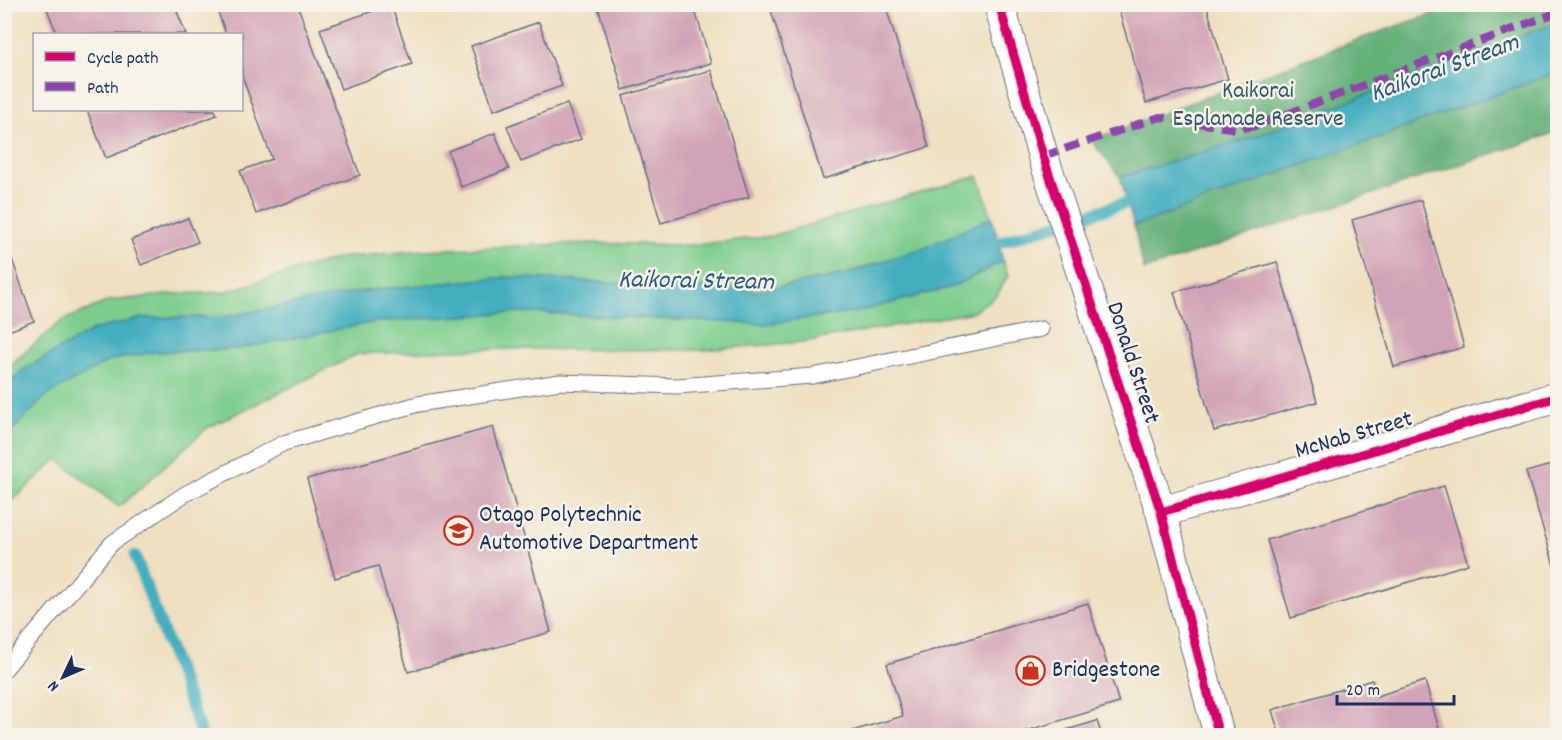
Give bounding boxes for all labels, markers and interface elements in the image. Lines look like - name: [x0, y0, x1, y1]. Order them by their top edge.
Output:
- water label: Kaikorai Stream: [1365, 25, 1526, 113]
- legend: [33, 33, 243, 111]
- text: Cycle path: [87, 47, 158, 72]
- park label: Kaikorai Esplanade Reserve: [1172, 75, 1344, 137]
- text: Path: [87, 77, 119, 102]
- water label: Kaikorai Stream: [618, 262, 775, 302]
- street label: Donald Street: [1096, 298, 1168, 428]
- street label: McNab Street: [1291, 403, 1417, 469]
- place label: Otago Polytechnic Automotive Department: [479, 499, 699, 561]
- school or university icon: Otago Polytechnic Automotive Department: [442, 514, 474, 546]
- north arrow: [33, 647, 93, 707]
- place label: Bridgestone: [1052, 654, 1160, 688]
- shop icon: Bridgestone: [1015, 655, 1047, 687]
- scale bar: [1337, 668, 1454, 706]
- text: N: [43, 675, 65, 697]
- text: 20 m: [1346, 679, 1380, 704]

